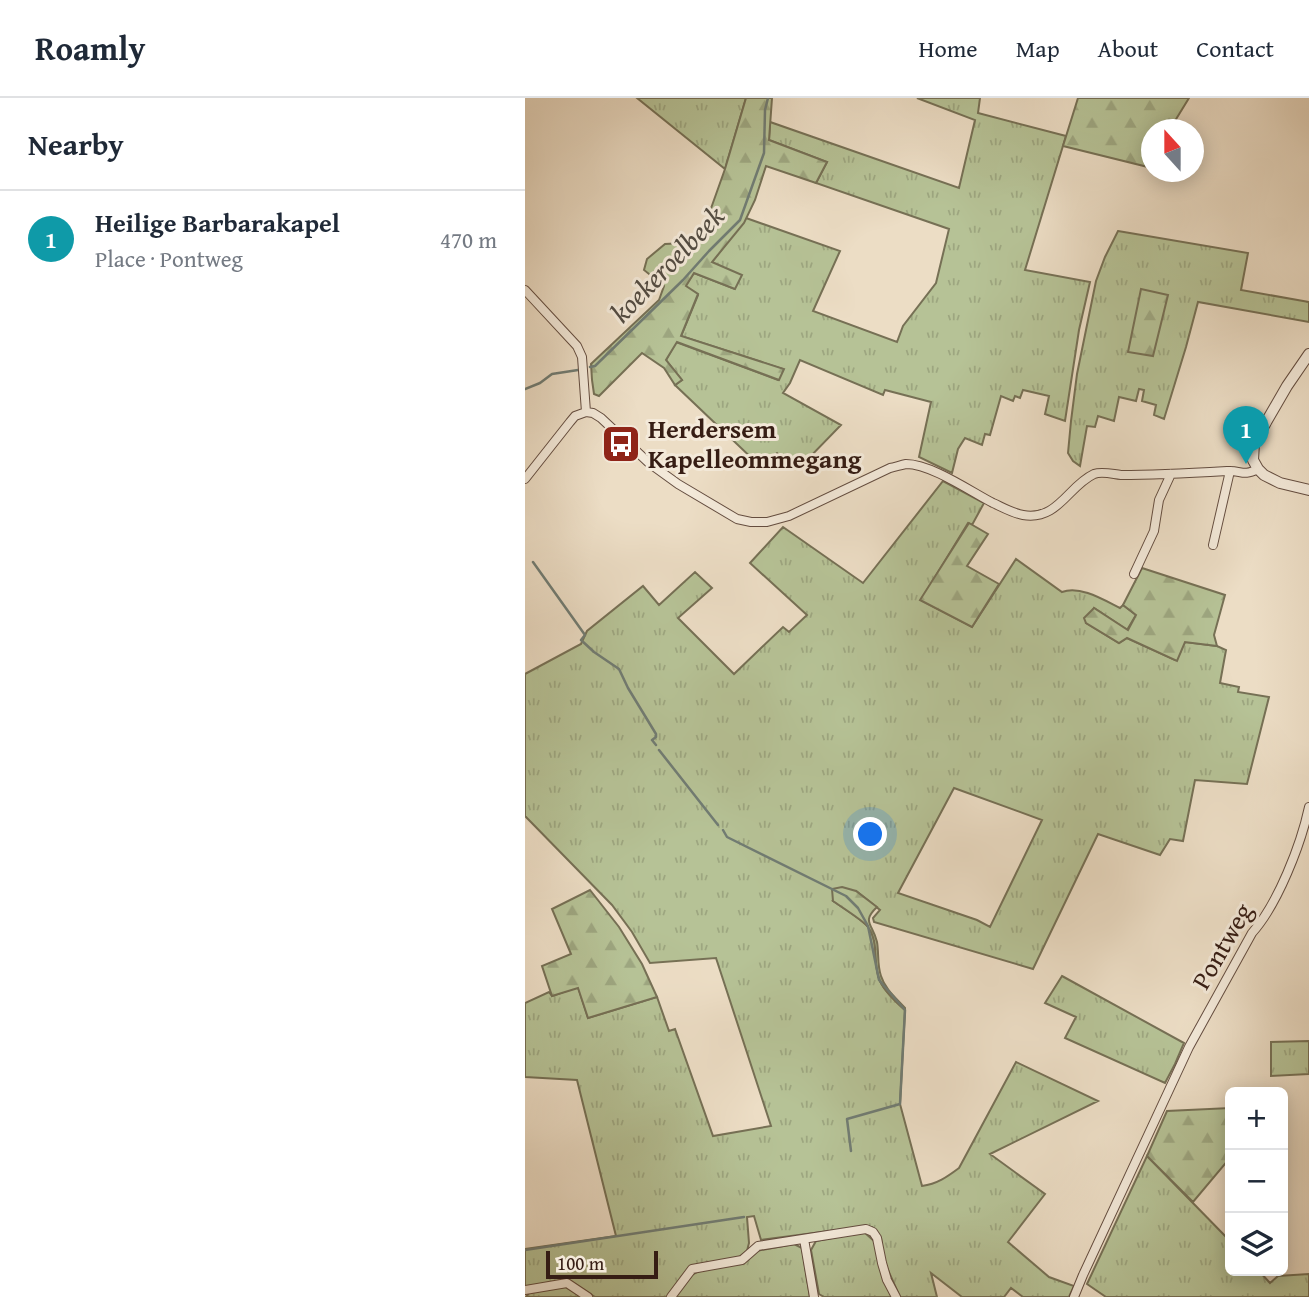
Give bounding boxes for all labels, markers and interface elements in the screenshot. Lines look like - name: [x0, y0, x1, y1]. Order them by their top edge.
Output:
- text: Roamly: [35, 24, 145, 72]
- text: Home: [919, 31, 978, 66]
- text: Map: [1016, 31, 1060, 66]
- text: About: [1098, 31, 1158, 66]
- text: Contact: [1196, 31, 1274, 66]
- north arrow: [1141, 119, 1204, 182]
- text: Nearby: [28, 122, 124, 166]
- water label: koekeroelbeek: [600, 196, 733, 331]
- text: Heilige Barbarakapel: [95, 203, 340, 242]
- text: 1: [45, 223, 57, 256]
- text: 470 m: [440, 223, 497, 256]
- text: Place · Pontweg: [95, 242, 243, 275]
- pin: 1: [1223, 406, 1269, 464]
- place label: Herdersem Kapelleommegang: [648, 409, 862, 478]
- bus stop icon: Herdersem Kapelleommegang: [600, 423, 642, 465]
- your location: [853, 817, 887, 851]
- street label: Pontweg: [1181, 895, 1262, 996]
- map controls: [1225, 1087, 1288, 1276]
- button: +: [1225, 1087, 1288, 1150]
- button: −: [1225, 1150, 1288, 1213]
- button: layers: [1225, 1213, 1288, 1276]
- scale bar: [546, 1248, 658, 1280]
- text: 100 m: [557, 1249, 604, 1277]

